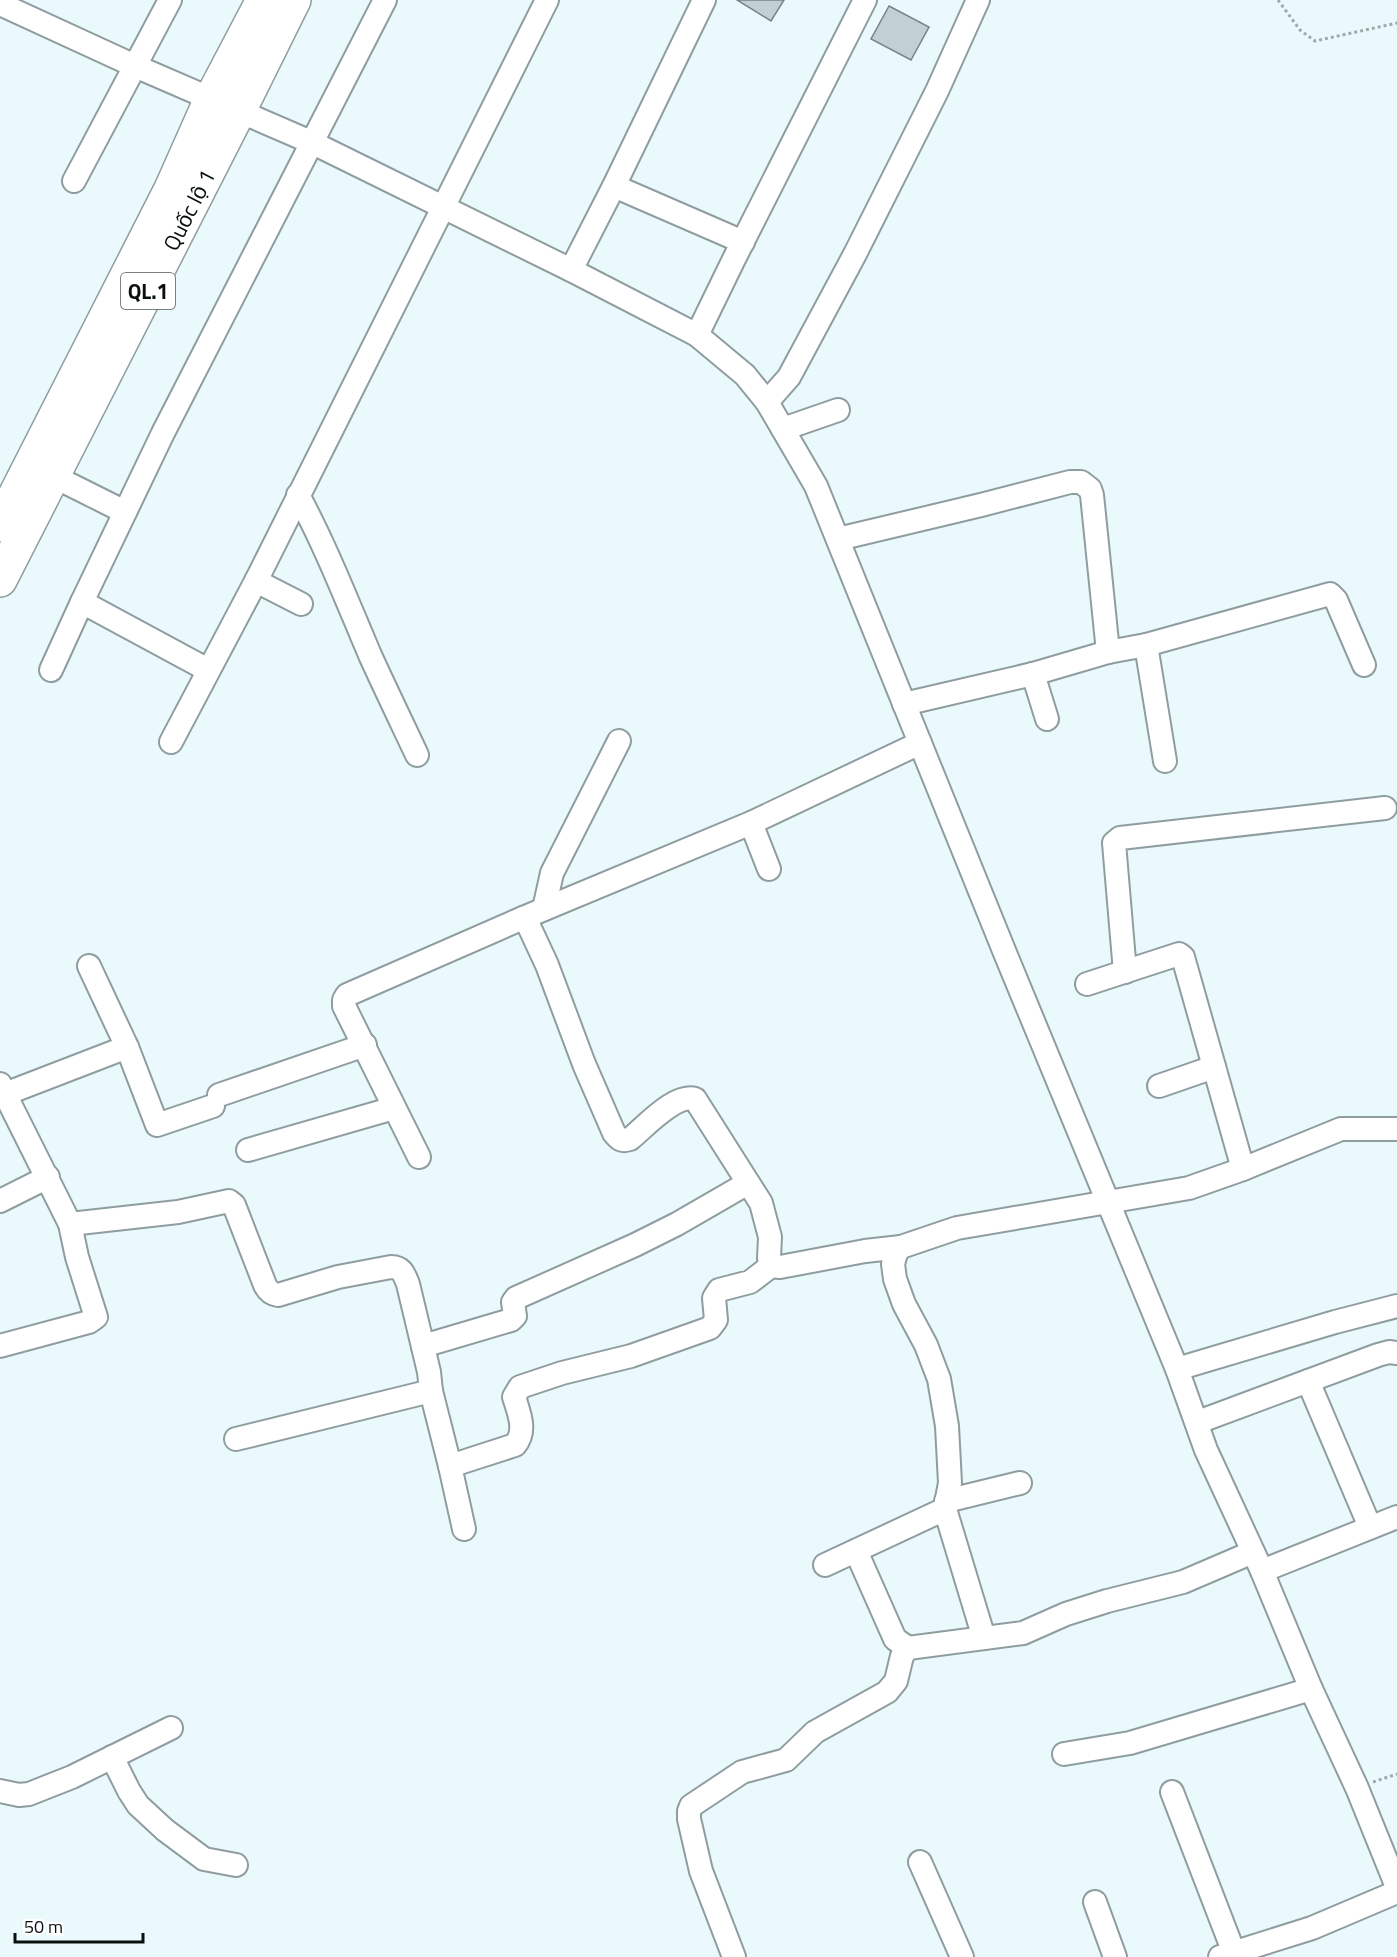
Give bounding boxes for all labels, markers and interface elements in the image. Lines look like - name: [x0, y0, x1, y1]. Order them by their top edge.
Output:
- street label: Quốc lộ 1: [154, 163, 224, 257]
- road number: QL.1: [121, 273, 175, 309]
- scale bar: [15, 1906, 142, 1944]
- text: 50 m: [24, 1913, 63, 1940]

